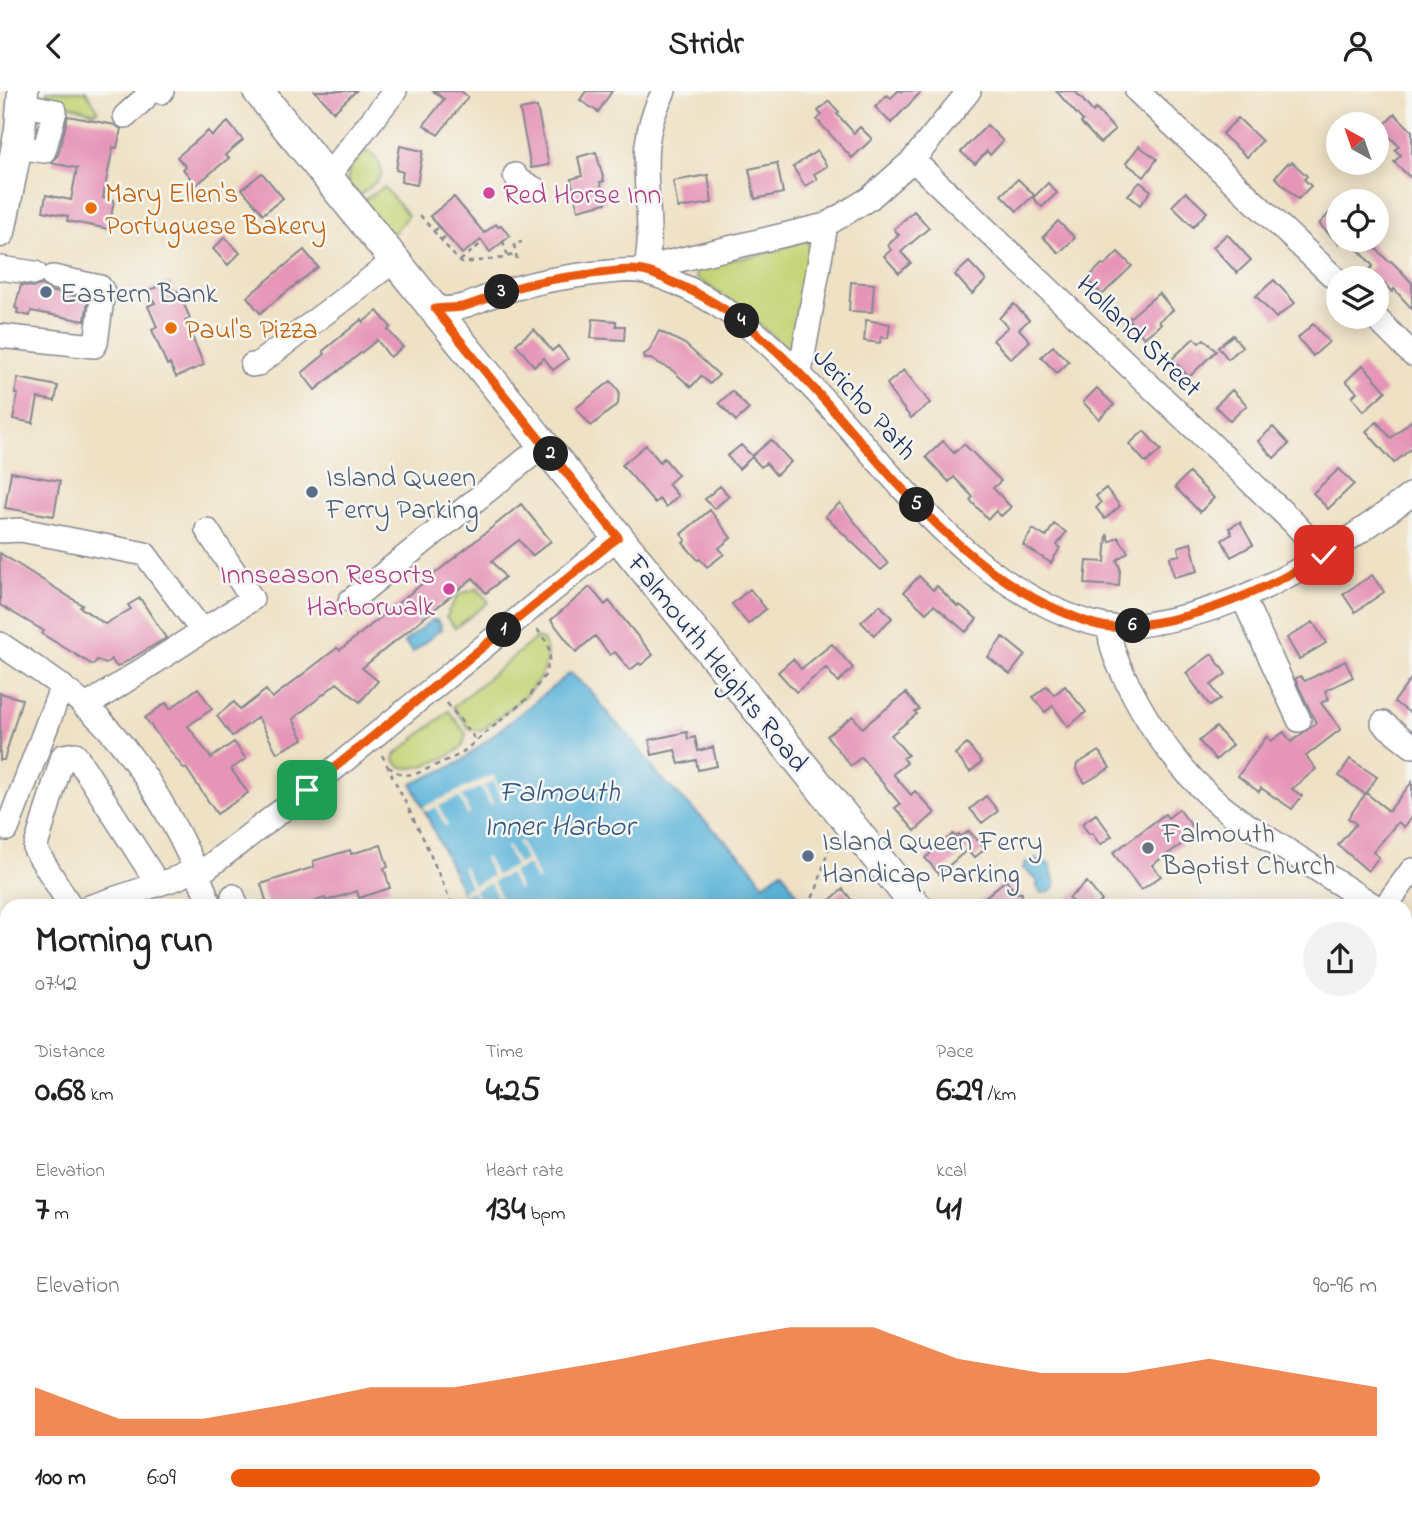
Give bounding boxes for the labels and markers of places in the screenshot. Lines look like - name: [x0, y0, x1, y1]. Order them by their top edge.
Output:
- place label: Mary Ellen's Portuguese Bakery: [105, 175, 326, 248]
- place label: Red Horse Inn: [503, 176, 661, 217]
- marker: Red Horse Inn: [481, 185, 497, 201]
- marker: Mary Ellen's Portuguese Bakery: [83, 200, 99, 216]
- place label: Eastern Bank: [60, 275, 219, 316]
- pin: 3: [484, 275, 520, 309]
- marker: Eastern Bank: [38, 284, 54, 300]
- pin: 4: [724, 303, 760, 338]
- place label: Paul's Pizza: [185, 311, 318, 352]
- marker: Paul's Pizza: [163, 320, 179, 336]
- pin: 2: [534, 437, 568, 471]
- place label: Island Queen Ferry Parking: [325, 459, 479, 532]
- marker: Island Queen Ferry Parking: [304, 484, 320, 500]
- pin: 5: [900, 487, 934, 523]
- pin: [1294, 525, 1354, 585]
- place label: Innseason Resorts Harborwalk: [220, 556, 436, 629]
- marker: Innseason Resorts Harborwalk: [441, 581, 457, 597]
- pin: 6: [1116, 609, 1150, 643]
- pin: 1: [486, 613, 522, 647]
- pin: [277, 760, 337, 820]
- place label: Falmouth Baptist Church: [1161, 815, 1335, 888]
- place label: Island Queen Ferry Handicap Parking: [822, 823, 1043, 896]
- marker: Falmouth Baptist Church: [1140, 840, 1156, 856]
- marker: Island Queen Ferry Handicap Parking: [800, 848, 816, 864]

